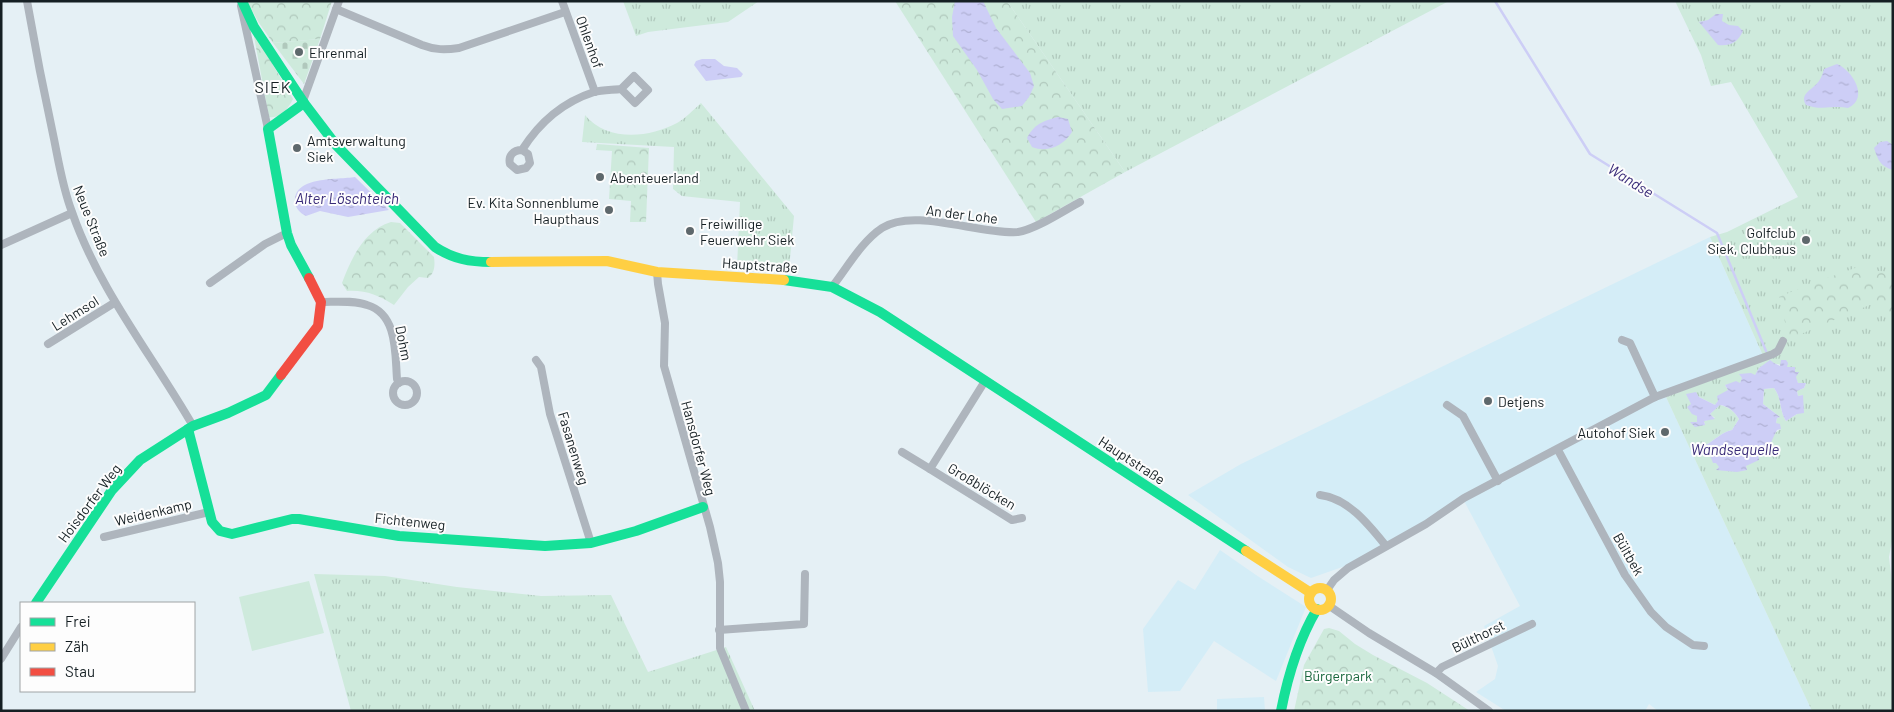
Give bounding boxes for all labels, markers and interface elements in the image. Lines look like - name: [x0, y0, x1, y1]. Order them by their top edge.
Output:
- street label: Ohlenhof: [573, 14, 607, 70]
- place label: Ehrenmal: [309, 44, 367, 61]
- marker: Ehrenmal: [293, 46, 305, 58]
- district label: SIEK: [255, 77, 291, 96]
- place label: Amtsverwaltung Siek: [307, 132, 406, 165]
- marker: Amtsverwaltung Siek: [291, 142, 303, 154]
- water label: Wandse: [1605, 159, 1657, 201]
- place label: Abenteuerland: [610, 169, 699, 186]
- marker: Abenteuerland: [594, 171, 606, 183]
- street label: Neue Straße: [70, 183, 114, 259]
- water label: Alter Löschteich: [295, 189, 399, 207]
- place label: Ev. Kita Sonnenblume Haupthaus: [468, 194, 599, 227]
- street label: An der Lohe: [925, 201, 999, 227]
- marker: Ev. Kita Sonnenblume Haupthaus: [603, 204, 615, 216]
- place label: Freiwillige Feuerwehr Siek: [700, 215, 794, 248]
- place label: Golfclub Siek, Clubhaus: [1707, 224, 1796, 257]
- marker: Freiwillige Feuerwehr Siek: [684, 225, 696, 237]
- marker: Golfclub Siek, Clubhaus: [1800, 234, 1812, 246]
- street label: Hauptstraße: [722, 254, 798, 276]
- street label: Lehmsol: [48, 292, 102, 334]
- street label: Dohm: [392, 324, 416, 362]
- place label: Detjens: [1498, 393, 1545, 410]
- marker: Detjens: [1482, 395, 1494, 407]
- street label: Hansdorfer Weg: [678, 399, 720, 497]
- street label: Fasanenweg: [555, 409, 593, 487]
- place label: Autohof Siek: [1577, 424, 1655, 441]
- marker: Autohof Siek: [1659, 426, 1671, 438]
- street label: Hauptstraße: [1096, 432, 1168, 488]
- water label: Wandsequelle: [1691, 440, 1780, 458]
- street label: Großblöcken: [945, 459, 1019, 513]
- street label: Hoisdorfer Weg: [54, 460, 124, 546]
- street label: Weidenkamp: [113, 495, 193, 529]
- street label: Fichtenweg: [374, 509, 446, 533]
- street label: Bültbek: [1610, 530, 1648, 578]
- legend: [20, 602, 195, 692]
- text: Frei: [65, 612, 91, 630]
- street label: Bülthorst: [1449, 616, 1507, 656]
- text: Zäh: [65, 637, 89, 655]
- text: Stau: [65, 662, 95, 680]
- park label: Bürgerpark: [1304, 667, 1372, 684]

